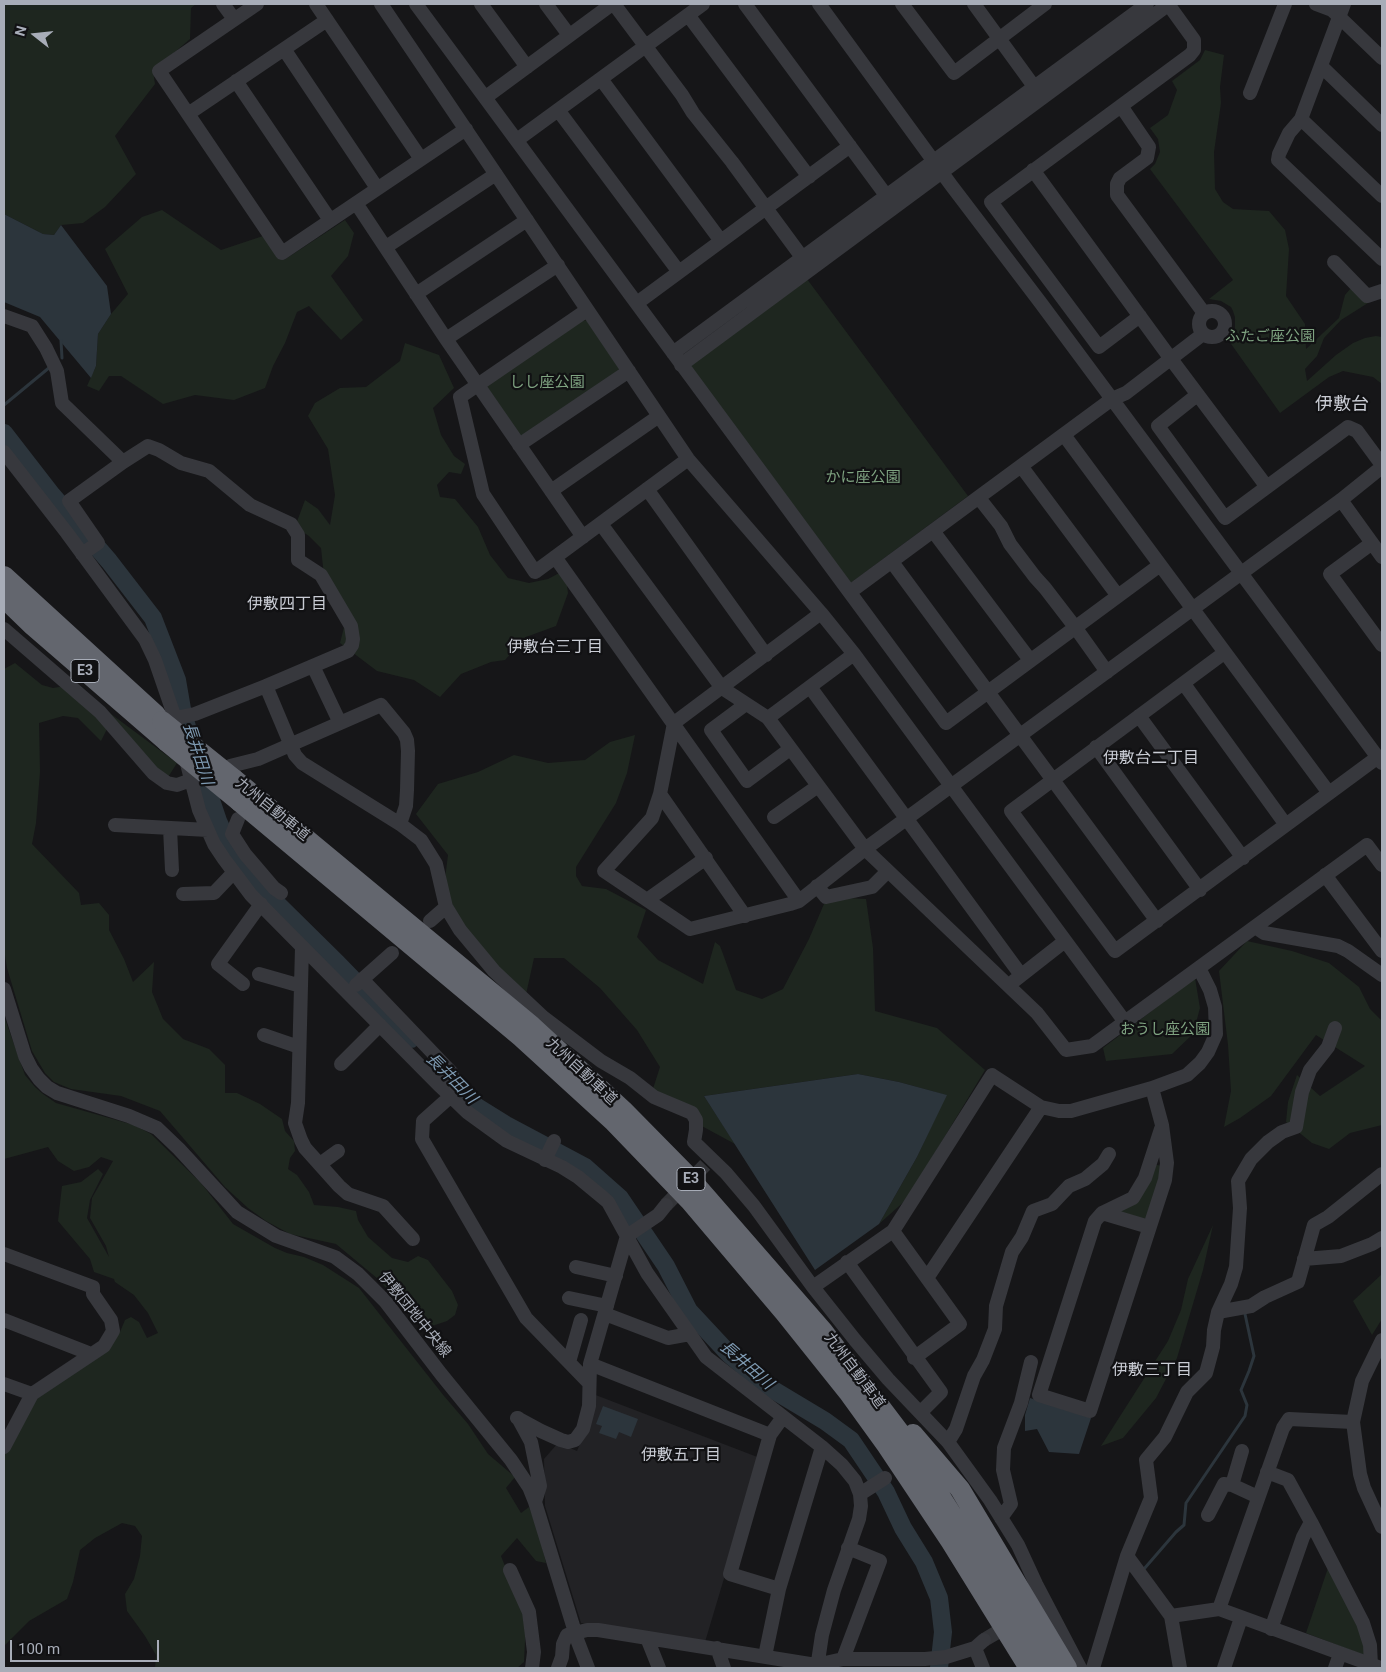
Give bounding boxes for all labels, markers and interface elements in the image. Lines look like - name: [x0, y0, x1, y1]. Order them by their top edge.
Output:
- north arrow: [10, 10, 60, 60]
- text: N: [12, 24, 30, 38]
- park label: ふたご座公園: [1225, 328, 1315, 346]
- park label: しし座公園: [510, 374, 584, 392]
- district label: 伊敷台: [1315, 394, 1369, 416]
- park label: かに座公園: [826, 469, 900, 487]
- district label: 伊敷四丁目: [247, 595, 327, 615]
- district label: 伊敷台三丁目: [507, 638, 603, 658]
- road number: E3: [71, 659, 99, 682]
- water label: 長井田川: [178, 721, 216, 787]
- district label: 伊敷台二丁目: [1103, 749, 1199, 769]
- street label: 九州自動車道: [231, 775, 313, 845]
- park label: おうし座公園: [1120, 1021, 1210, 1039]
- street label: 九州自動車道: [542, 1035, 620, 1109]
- water label: 長井田川: [422, 1050, 480, 1108]
- road number: E3: [677, 1168, 705, 1190]
- street label: 伊敷団地中央線: [374, 1269, 454, 1361]
- street label: 九州自動車道: [820, 1330, 888, 1412]
- water label: 長井田川: [716, 1338, 776, 1394]
- district label: 伊敷三丁目: [1112, 1361, 1192, 1381]
- district label: 伊敷五丁目: [641, 1446, 721, 1466]
- scale bar: [12, 1630, 161, 1662]
- text: 100 m: [18, 1640, 60, 1658]

